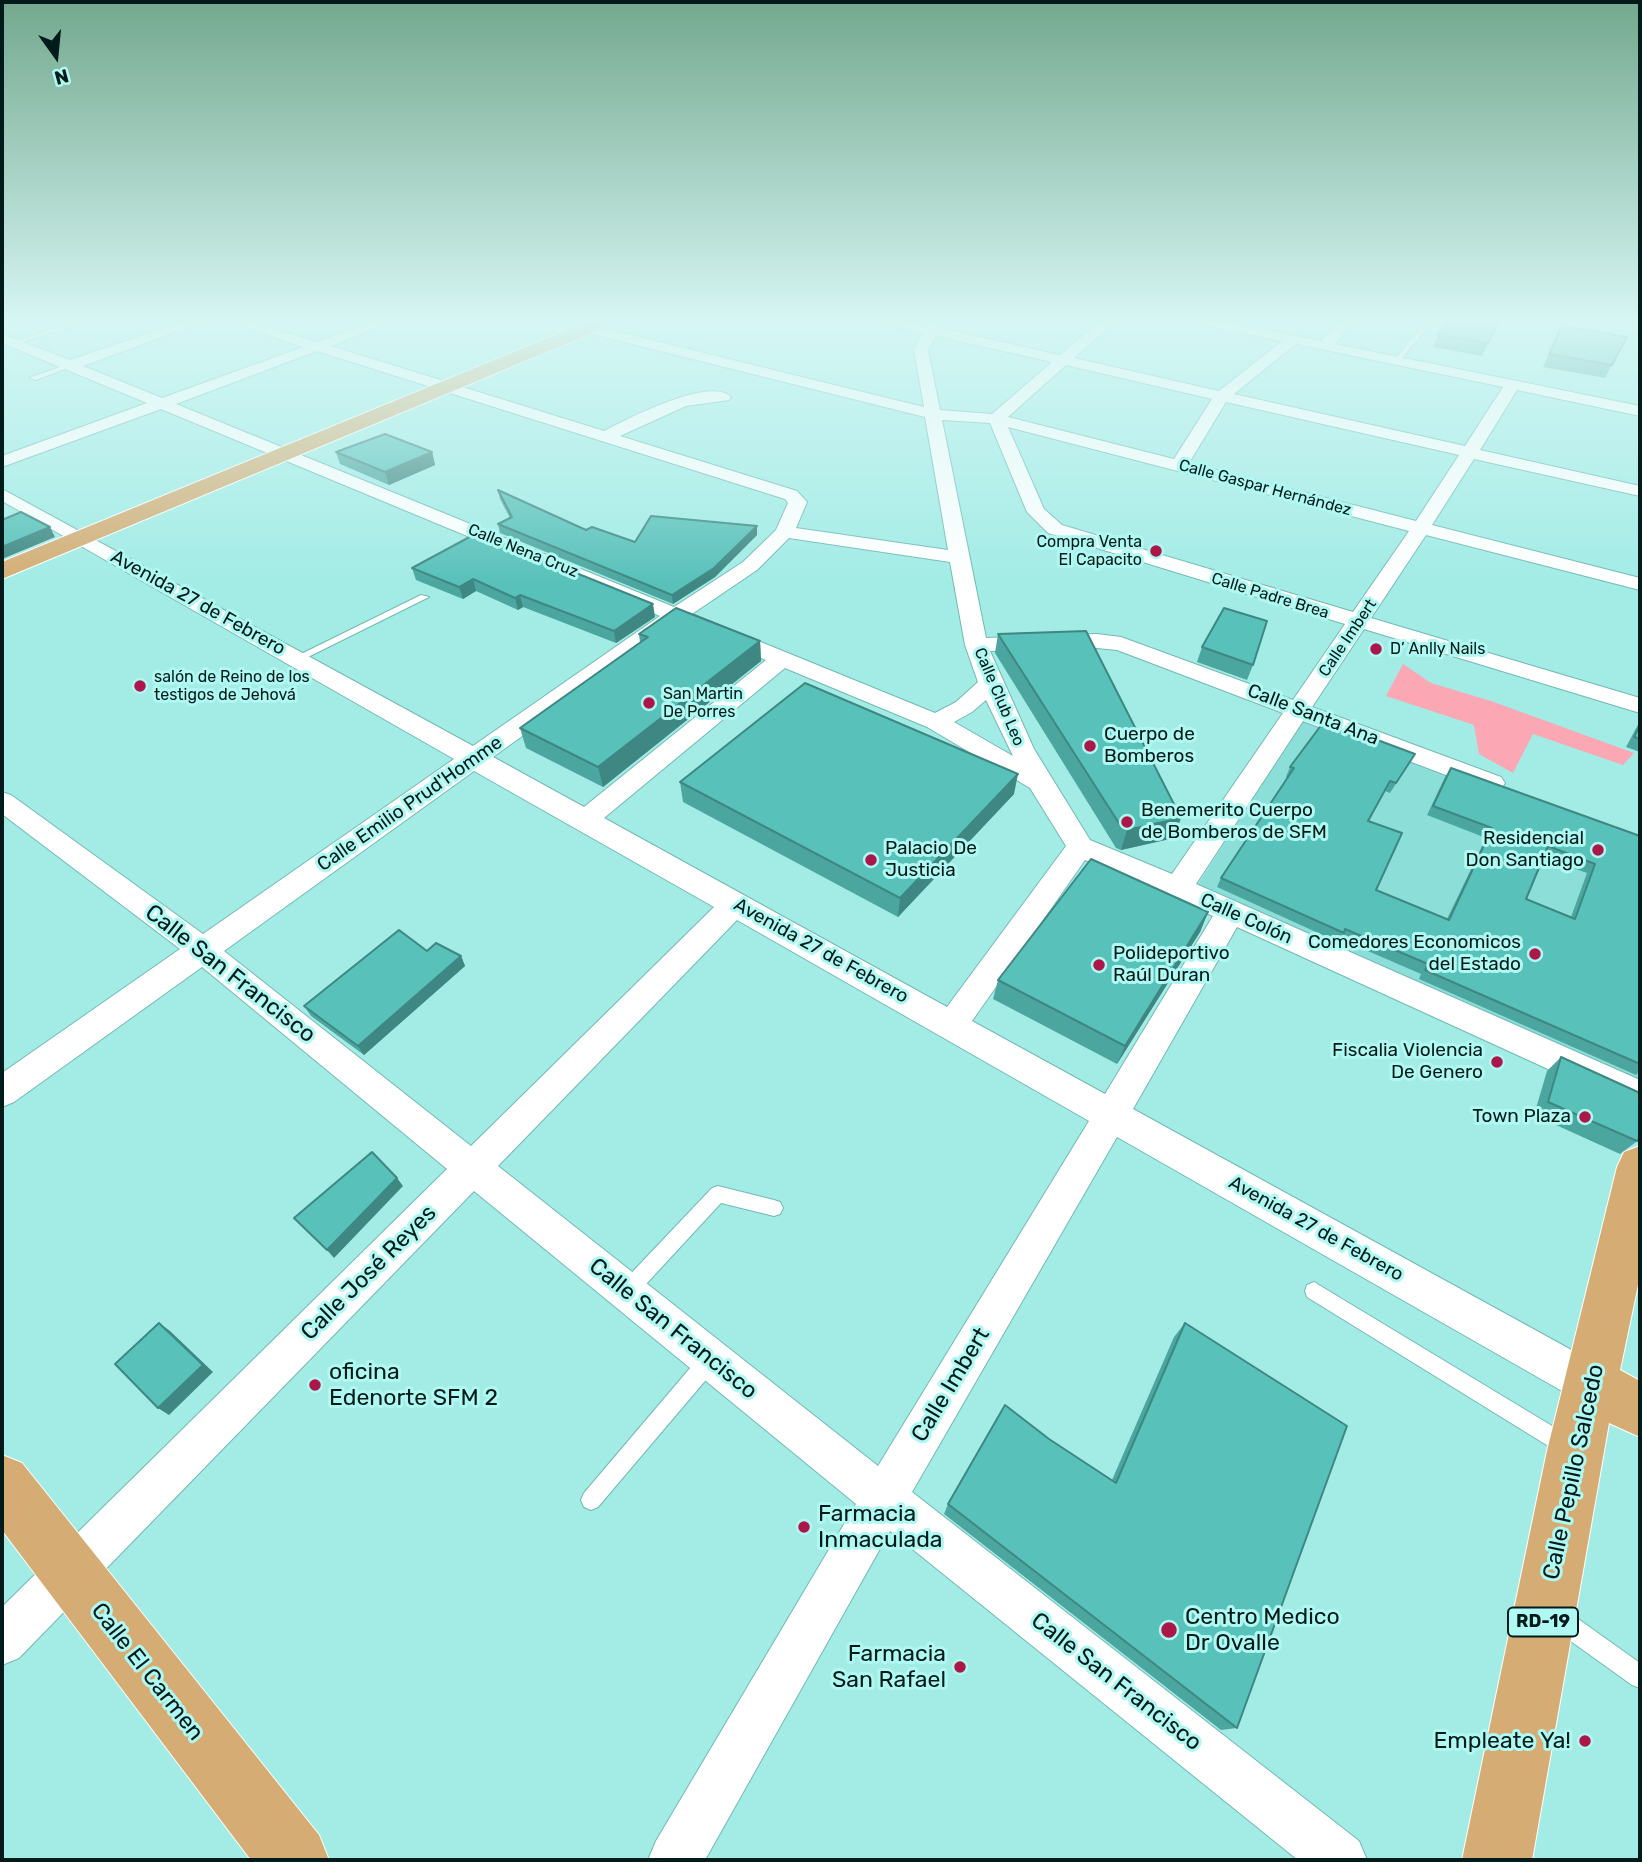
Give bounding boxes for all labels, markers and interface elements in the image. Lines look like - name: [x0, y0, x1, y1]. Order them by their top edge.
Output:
- north arrow: [21, 21, 91, 91]
- text: N: [52, 64, 71, 90]
- street label: Calle Gaspar Hernández: [1177, 456, 1353, 520]
- street label: Calle Nena Cruz: [465, 520, 581, 582]
- place label: Compra Venta El Capacito: [1036, 532, 1142, 570]
- marker: Compra Venta El Capacito: [1148, 543, 1164, 559]
- street label: Avenida 27 de Febrero: [107, 545, 289, 661]
- street label: Calle Padre Brea: [1209, 569, 1331, 623]
- street label: Calle Imbert: [1315, 596, 1381, 680]
- place label: D’ Anlly Nails: [1390, 639, 1485, 659]
- marker: D’ Anlly Nails: [1368, 641, 1384, 657]
- street label: Calle Club Leo: [970, 645, 1028, 749]
- place label: salón de Reino de los testigos de Jehová: [154, 667, 310, 705]
- marker: salón de Reino de los testigos de Jehová: [132, 678, 148, 694]
- street label: Calle Santa Ana: [1244, 680, 1382, 750]
- place label: San Martin De Porres: [663, 684, 743, 722]
- marker: San Martin De Porres: [641, 695, 657, 711]
- place label: Cuerpo de Bomberos: [1104, 724, 1195, 768]
- street label: Calle Emilio Prud'Homme: [313, 731, 507, 877]
- marker: Cuerpo de Bomberos: [1082, 738, 1098, 754]
- place label: Benemerito Cuerpo de Bomberos de SFM: [1141, 800, 1327, 844]
- marker: Benemerito Cuerpo de Bomberos de SFM: [1119, 814, 1135, 830]
- place label: Residencial Don Santiago: [1465, 828, 1584, 872]
- place label: Palacio De Justicia: [885, 838, 977, 882]
- marker: Residencial Don Santiago: [1590, 842, 1606, 858]
- marker: Palacio De Justicia: [863, 852, 879, 868]
- street label: Calle Colón: [1196, 889, 1296, 949]
- street label: Avenida 27 de Febrero: [730, 893, 912, 1009]
- street label: Calle San Francisco: [139, 899, 321, 1049]
- place label: Comedores Economicos del Estado: [1308, 932, 1521, 976]
- place label: Polideportivo Raúl Duran: [1113, 943, 1230, 987]
- marker: Comedores Economicos del Estado: [1527, 946, 1543, 962]
- marker: Polideportivo Raúl Duran: [1091, 957, 1107, 973]
- place label: Fiscalia Violencia De Genero: [1332, 1040, 1483, 1084]
- marker: Fiscalia Violencia De Genero: [1489, 1054, 1505, 1070]
- place label: Town Plaza: [1472, 1106, 1571, 1128]
- marker: Town Plaza: [1577, 1109, 1593, 1125]
- street label: Avenida 27 de Febrero: [1225, 1171, 1407, 1287]
- street label: Calle José Reyes: [296, 1200, 442, 1346]
- street label: Calle San Francisco: [583, 1253, 763, 1405]
- street label: Calle Imbert: [906, 1323, 996, 1447]
- place label: oficina Edenorte SFM 2: [329, 1358, 498, 1412]
- street label: Calle Pepillo Salcedo: [1538, 1362, 1610, 1582]
- marker: oficina Edenorte SFM 2: [307, 1377, 323, 1393]
- place label: Farmacia Inmaculada: [818, 1500, 943, 1554]
- marker: Farmacia Inmaculada: [796, 1519, 812, 1535]
- street label: Calle El Carmen: [85, 1598, 209, 1746]
- place label: Centro Medico Dr Ovalle: [1185, 1603, 1340, 1657]
- street label: Calle San Francisco: [1025, 1607, 1207, 1757]
- road number: RD-19: [1508, 1608, 1578, 1637]
- marker: Centro Medico Dr Ovalle: [1159, 1620, 1179, 1640]
- place label: Farmacia San Rafael: [832, 1640, 946, 1694]
- marker: Farmacia San Rafael: [952, 1659, 968, 1675]
- place label: Empleate Ya!: [1433, 1727, 1571, 1755]
- marker: Empleate Ya!: [1577, 1733, 1593, 1749]

